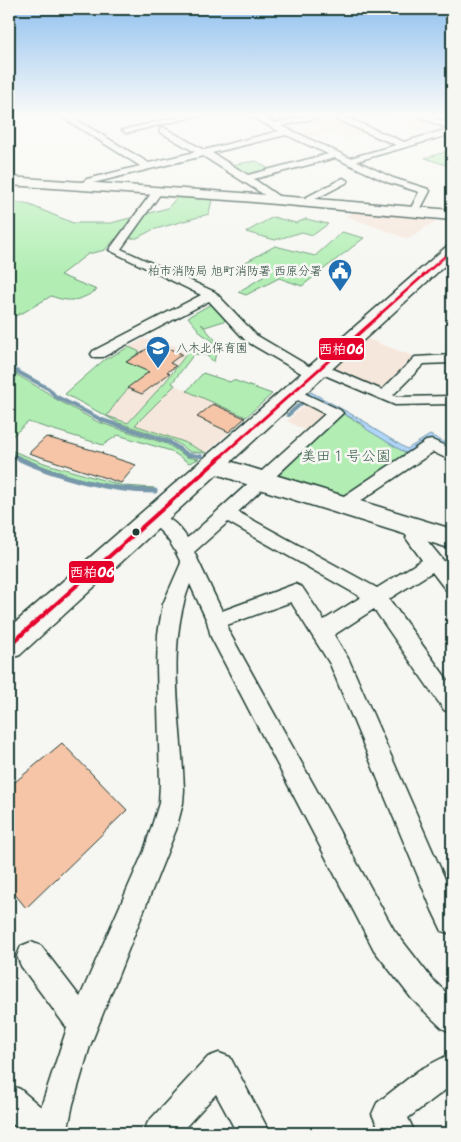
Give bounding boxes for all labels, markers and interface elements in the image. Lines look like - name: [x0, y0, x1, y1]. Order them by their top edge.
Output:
- public building icon: 柏市消防局 旭町消防署 西原分署: [327, 258, 353, 292]
- place label: 柏市消防局 旭町消防署 西原分署: [148, 260, 322, 282]
- school or university icon: 八木北保育園: [145, 335, 171, 369]
- place label: 八木北保育園: [176, 337, 248, 359]
- line badge: 西柏06: [318, 337, 365, 361]
- text: 西柏06: [319, 337, 363, 362]
- park label: 美田１号公園: [301, 443, 391, 469]
- unlabelled marker: [131, 527, 141, 537]
- line badge: 西柏06: [68, 560, 115, 584]
- text: 西柏06: [70, 560, 114, 585]

